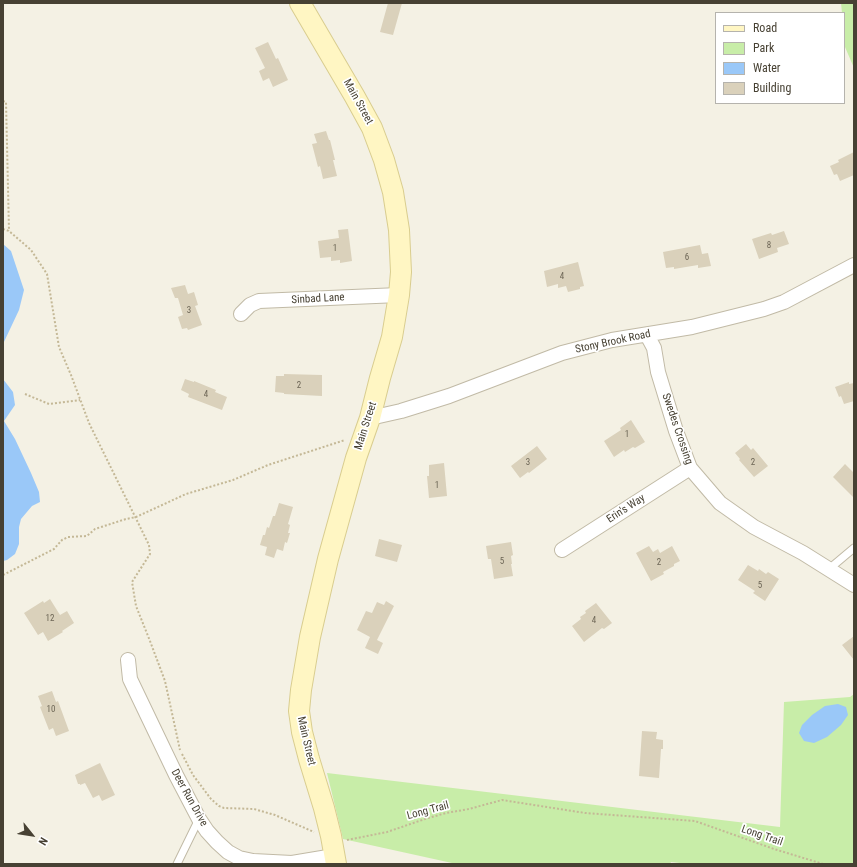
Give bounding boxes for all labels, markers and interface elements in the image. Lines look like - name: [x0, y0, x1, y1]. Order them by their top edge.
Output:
- legend: [715, 12, 845, 104]
- text: Road: [753, 21, 777, 35]
- text: Park: [753, 41, 774, 55]
- text: Water: [753, 61, 781, 75]
- street label: Main Street: [340, 77, 376, 127]
- text: Building: [753, 81, 791, 95]
- house number: 8: [767, 241, 771, 251]
- house number: 1: [333, 244, 337, 254]
- house number: 6: [685, 253, 689, 263]
- house number: 4: [560, 272, 564, 282]
- street label: Sinbad Lane: [291, 291, 345, 307]
- house number: 3: [187, 306, 191, 316]
- street label: Stony Brook Road: [574, 328, 652, 356]
- house number: 2: [297, 381, 301, 391]
- house number: 4: [204, 390, 208, 400]
- street label: Swedes Crossing: [659, 392, 695, 466]
- street label: Main Street: [352, 400, 380, 452]
- house number: 1: [625, 430, 629, 440]
- house number: 3: [526, 458, 530, 468]
- house number: 2: [751, 458, 755, 468]
- house number: 1: [435, 481, 439, 491]
- street label: Erin's Way: [604, 492, 648, 526]
- house number: 5: [500, 557, 504, 567]
- house number: 2: [657, 558, 661, 568]
- house number: 5: [758, 581, 762, 591]
- house number: 12: [46, 614, 54, 624]
- house number: 4: [592, 616, 596, 626]
- house number: 10: [47, 705, 55, 715]
- street label: Main Street: [294, 715, 318, 767]
- street label: Deer Run Drive: [168, 767, 210, 829]
- street label: Long Trail: [406, 799, 450, 823]
- north arrow: [12, 815, 52, 855]
- street label: Long Trail: [740, 823, 784, 849]
- text: N: [36, 835, 50, 847]

